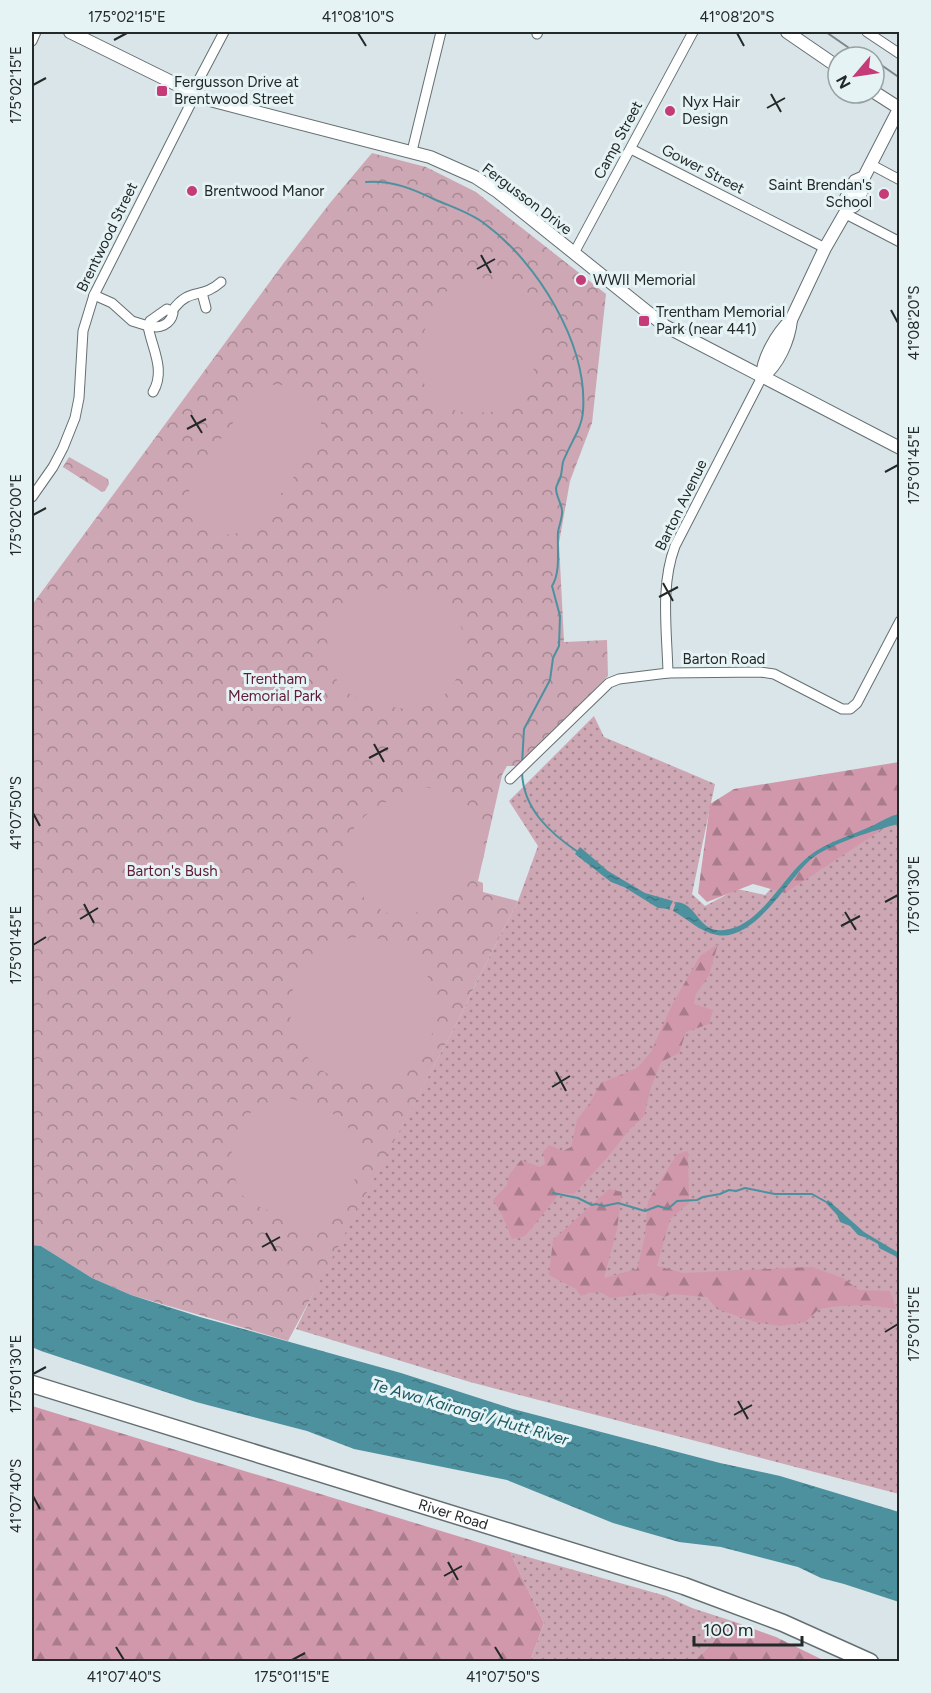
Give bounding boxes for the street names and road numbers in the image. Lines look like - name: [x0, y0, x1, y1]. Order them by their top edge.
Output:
- street label: Camp Street: [590, 98, 646, 182]
- street label: Gower Street: [659, 140, 748, 198]
- street label: Fergusson Drive: [478, 159, 576, 239]
- street label: Brentwood Street: [73, 179, 142, 295]
- street label: Barton Avenue: [651, 457, 711, 553]
- street label: Barton Road: [683, 650, 765, 668]
- street label: River Road: [416, 1495, 490, 1534]

